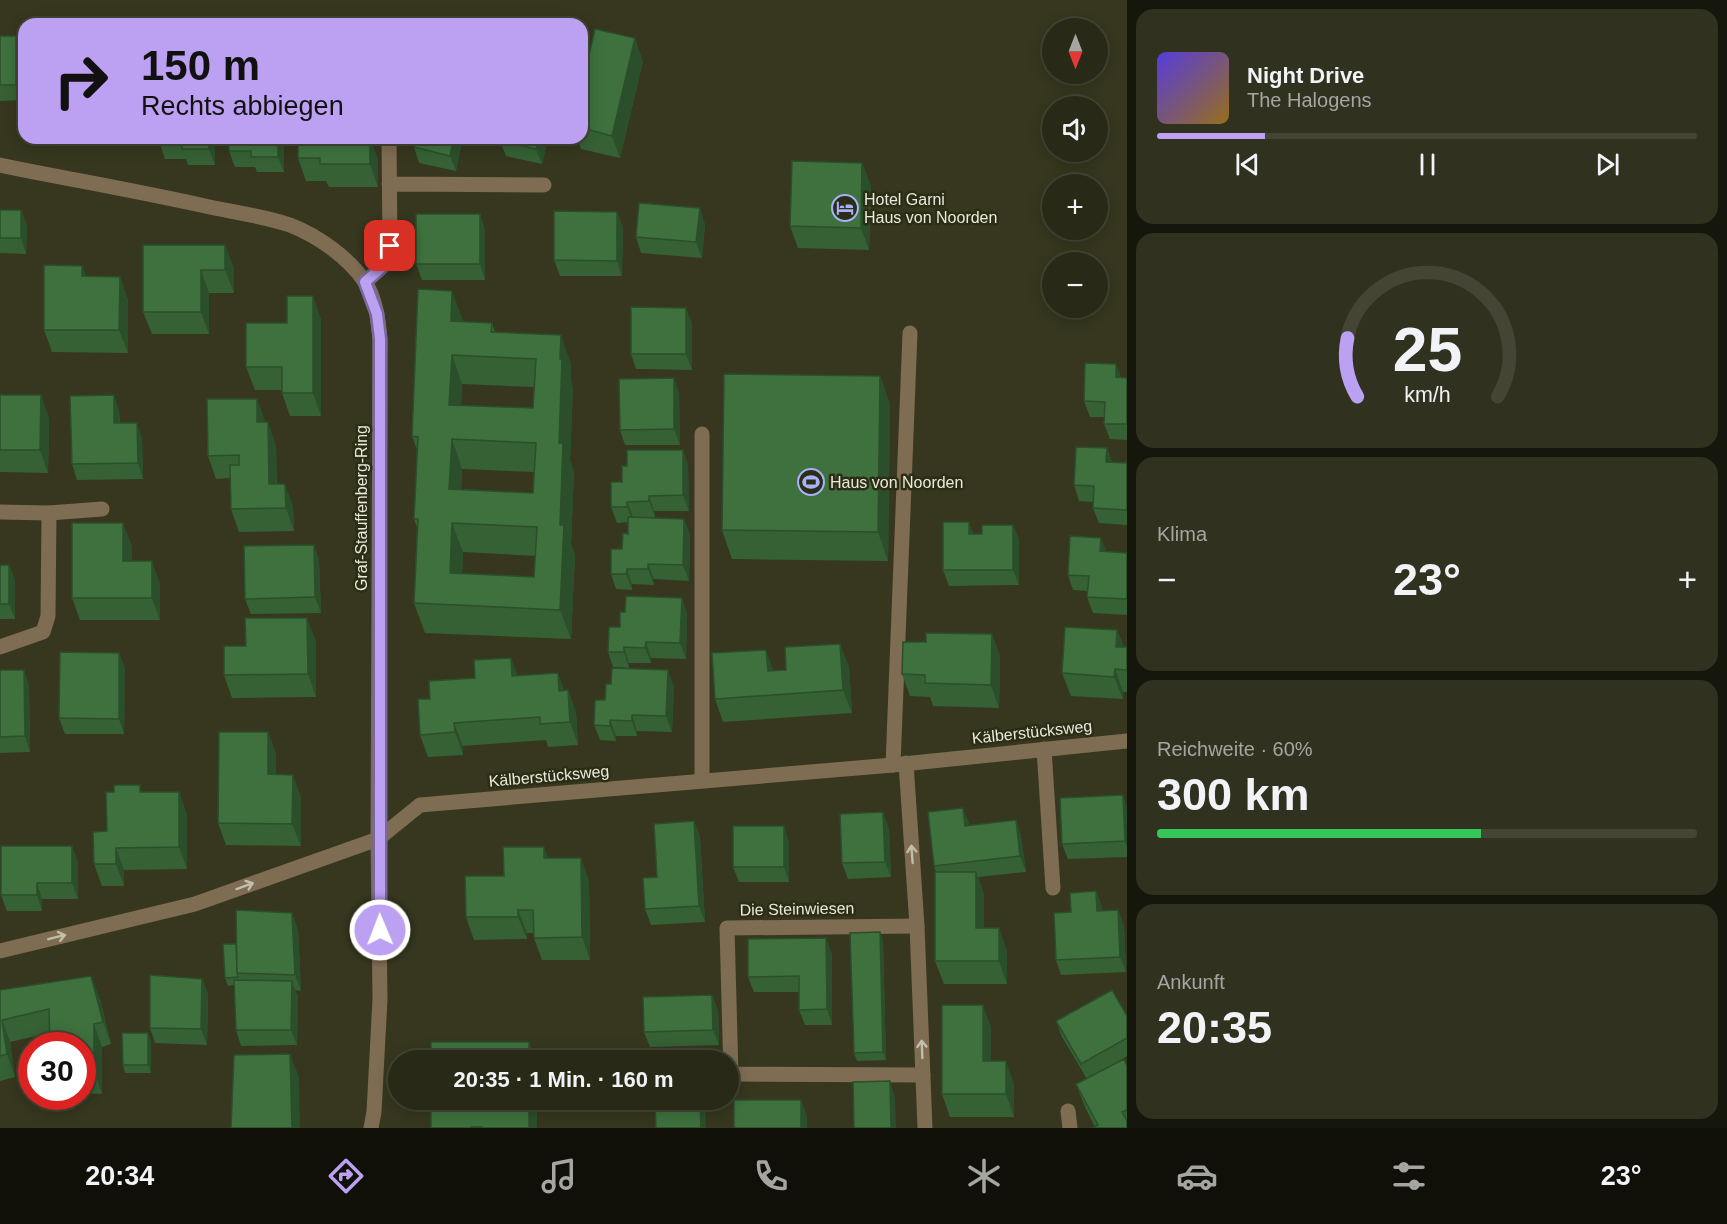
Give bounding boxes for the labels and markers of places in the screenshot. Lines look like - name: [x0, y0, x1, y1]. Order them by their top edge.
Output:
- place label: Hotel Garni Haus von Noorden: [864, 191, 997, 226]
- hotel icon: Hotel Garni Haus von Noorden: [830, 193, 860, 223]
- pin: [364, 220, 415, 271]
- sports icon: Haus von Noorden: [796, 467, 826, 497]
- place label: Haus von Noorden: [830, 474, 963, 491]

